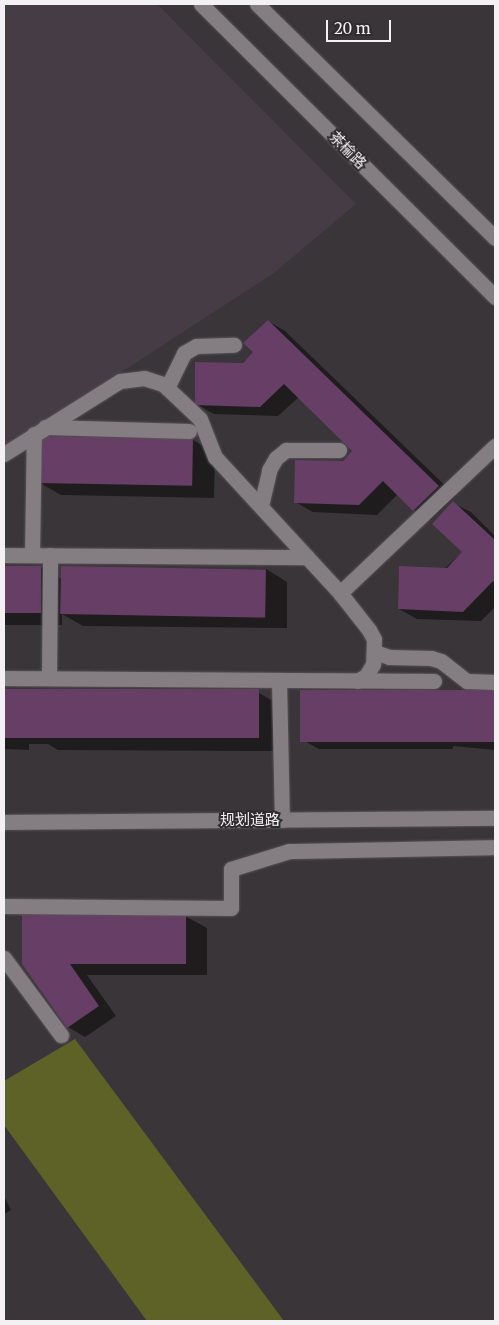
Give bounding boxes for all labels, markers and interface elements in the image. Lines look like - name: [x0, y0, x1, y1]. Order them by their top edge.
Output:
- scale bar: [329, 10, 394, 42]
- text: 20 m: [334, 19, 371, 38]
- street label: 茶榆路: [326, 128, 370, 172]
- street label: 规划道路: [220, 811, 280, 829]

